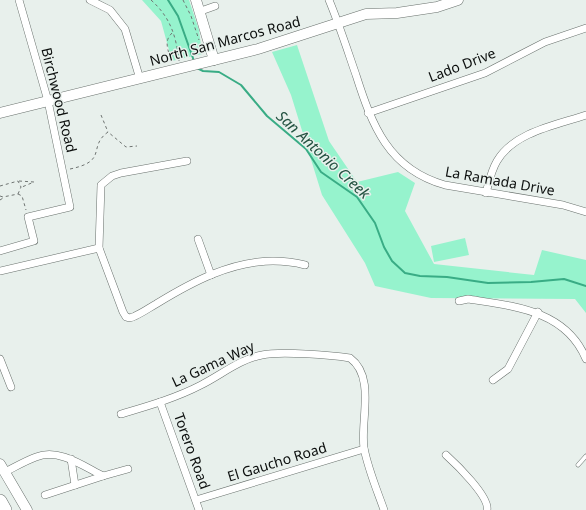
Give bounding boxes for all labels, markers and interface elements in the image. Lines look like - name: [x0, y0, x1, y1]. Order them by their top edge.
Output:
- street label: North San Marcos Road: [147, 11, 302, 70]
- street label: Lado Drive: [425, 43, 498, 86]
- street label: Birchwood Road: [37, 45, 82, 154]
- water label: San Antonio Creek: [273, 106, 375, 203]
- street label: La Ramada Drive: [444, 162, 557, 200]
- street label: La Gama Way: [168, 336, 258, 391]
- street label: Torero Road: [170, 410, 215, 492]
- street label: El Gaucho Road: [225, 437, 329, 486]

